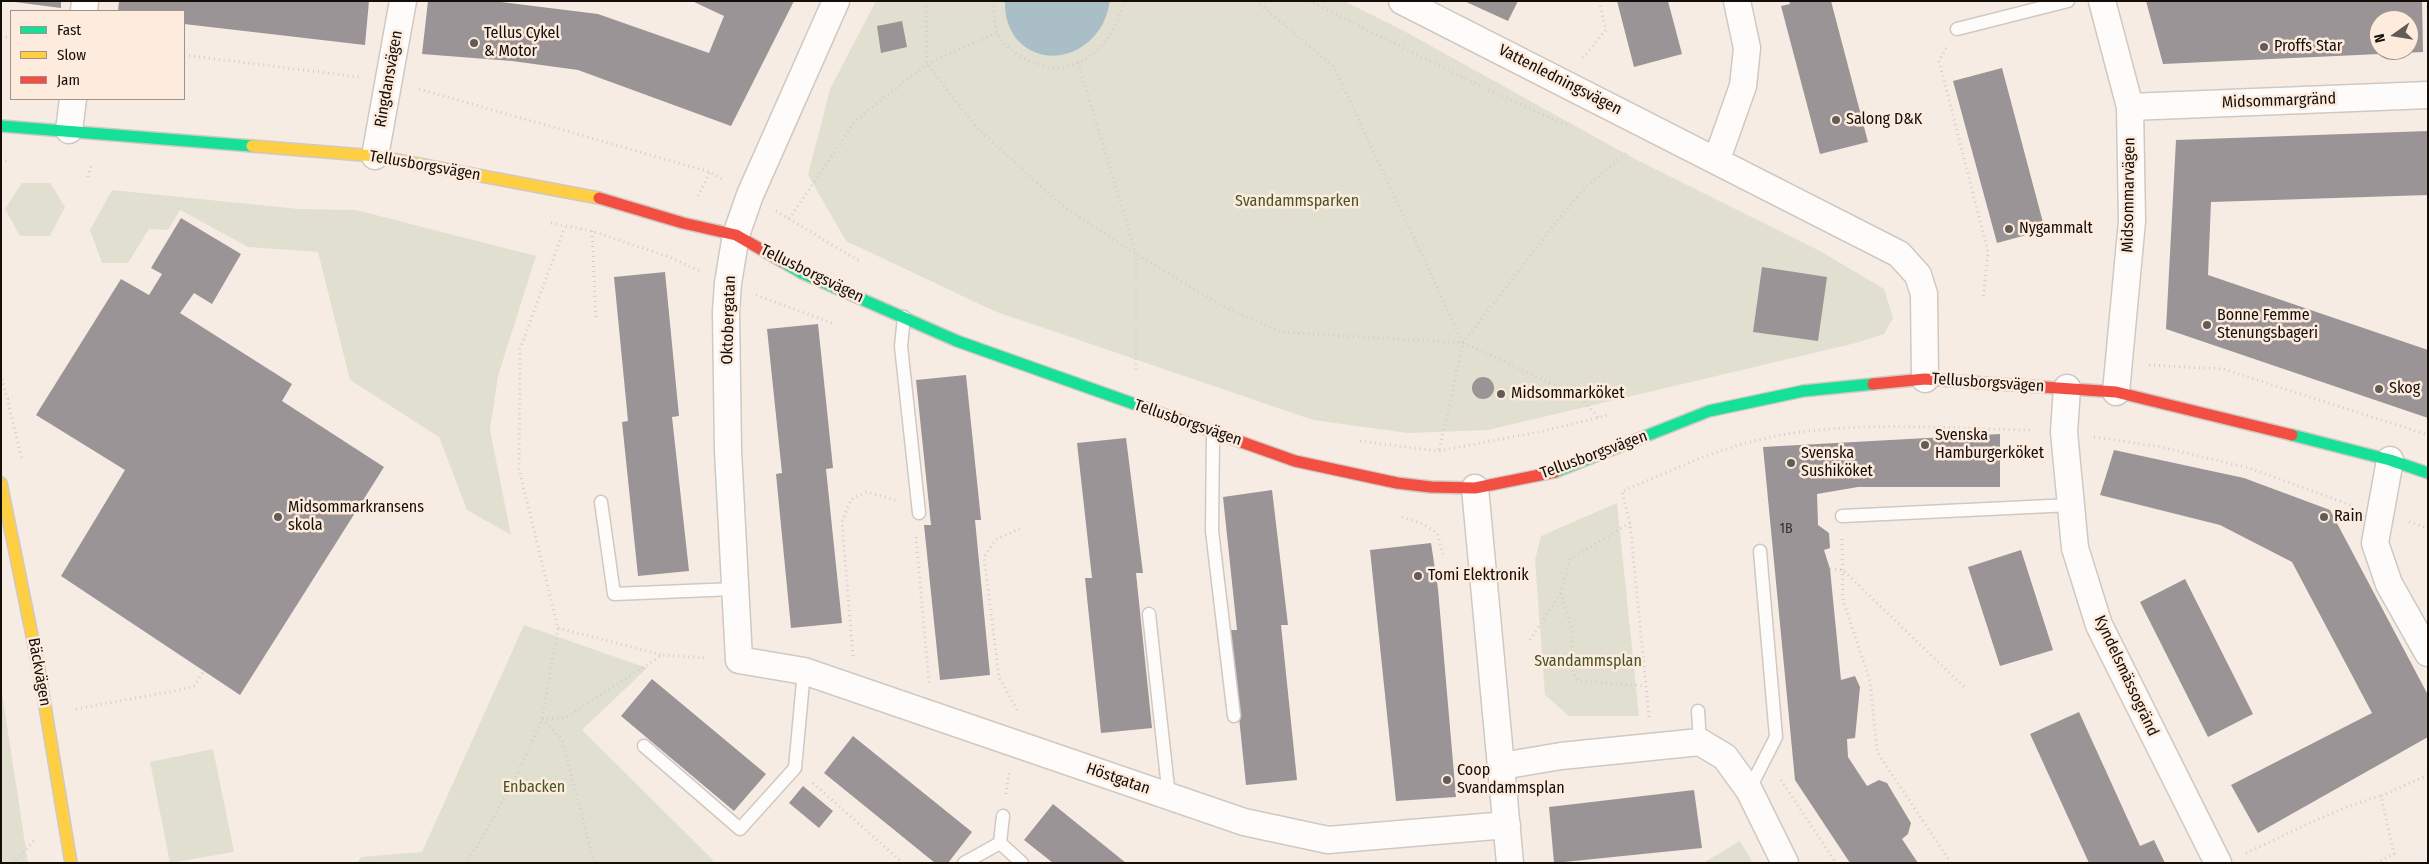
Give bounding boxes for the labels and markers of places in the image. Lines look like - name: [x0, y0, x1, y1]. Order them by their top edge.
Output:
- place label: Tellus Cykel & Motor: [484, 24, 560, 62]
- marker: Tellus Cykel & Motor: [468, 37, 480, 49]
- place label: Proffs Star: [2274, 37, 2342, 57]
- marker: Proffs Star: [2258, 41, 2270, 53]
- place label: Salong D&K: [1846, 110, 1922, 130]
- marker: Salong D&K: [1830, 114, 1842, 126]
- place label: Nygammalt: [2019, 219, 2093, 239]
- marker: Nygammalt: [2003, 223, 2015, 235]
- place label: Bonne Femme Stenungsbageri: [2217, 306, 2318, 344]
- marker: Bonne Femme Stenungsbageri: [2201, 319, 2213, 331]
- place label: Skog: [2389, 379, 2420, 399]
- marker: Skog: [2373, 383, 2385, 395]
- place label: Midsommarköket: [1511, 384, 1624, 404]
- marker: Midsommarköket: [1495, 388, 1507, 400]
- place label: Svenska Hamburgerköket: [1935, 426, 2044, 464]
- marker: Svenska Hamburgerköket: [1919, 439, 1931, 451]
- place label: Svenska Sushiköket: [1801, 444, 1873, 482]
- marker: Svenska Sushiköket: [1785, 457, 1797, 469]
- place label: Midsommarkransens skola: [288, 498, 424, 536]
- place label: Rain: [2334, 507, 2363, 527]
- marker: Midsommarkransens skola: [272, 511, 284, 523]
- marker: Rain: [2318, 511, 2330, 523]
- place label: Tomi Elektronik: [1428, 566, 1529, 586]
- marker: Tomi Elektronik: [1412, 570, 1424, 582]
- place label: Coop Svandammsplan: [1457, 761, 1565, 799]
- marker: Coop Svandammsplan: [1441, 774, 1453, 786]

